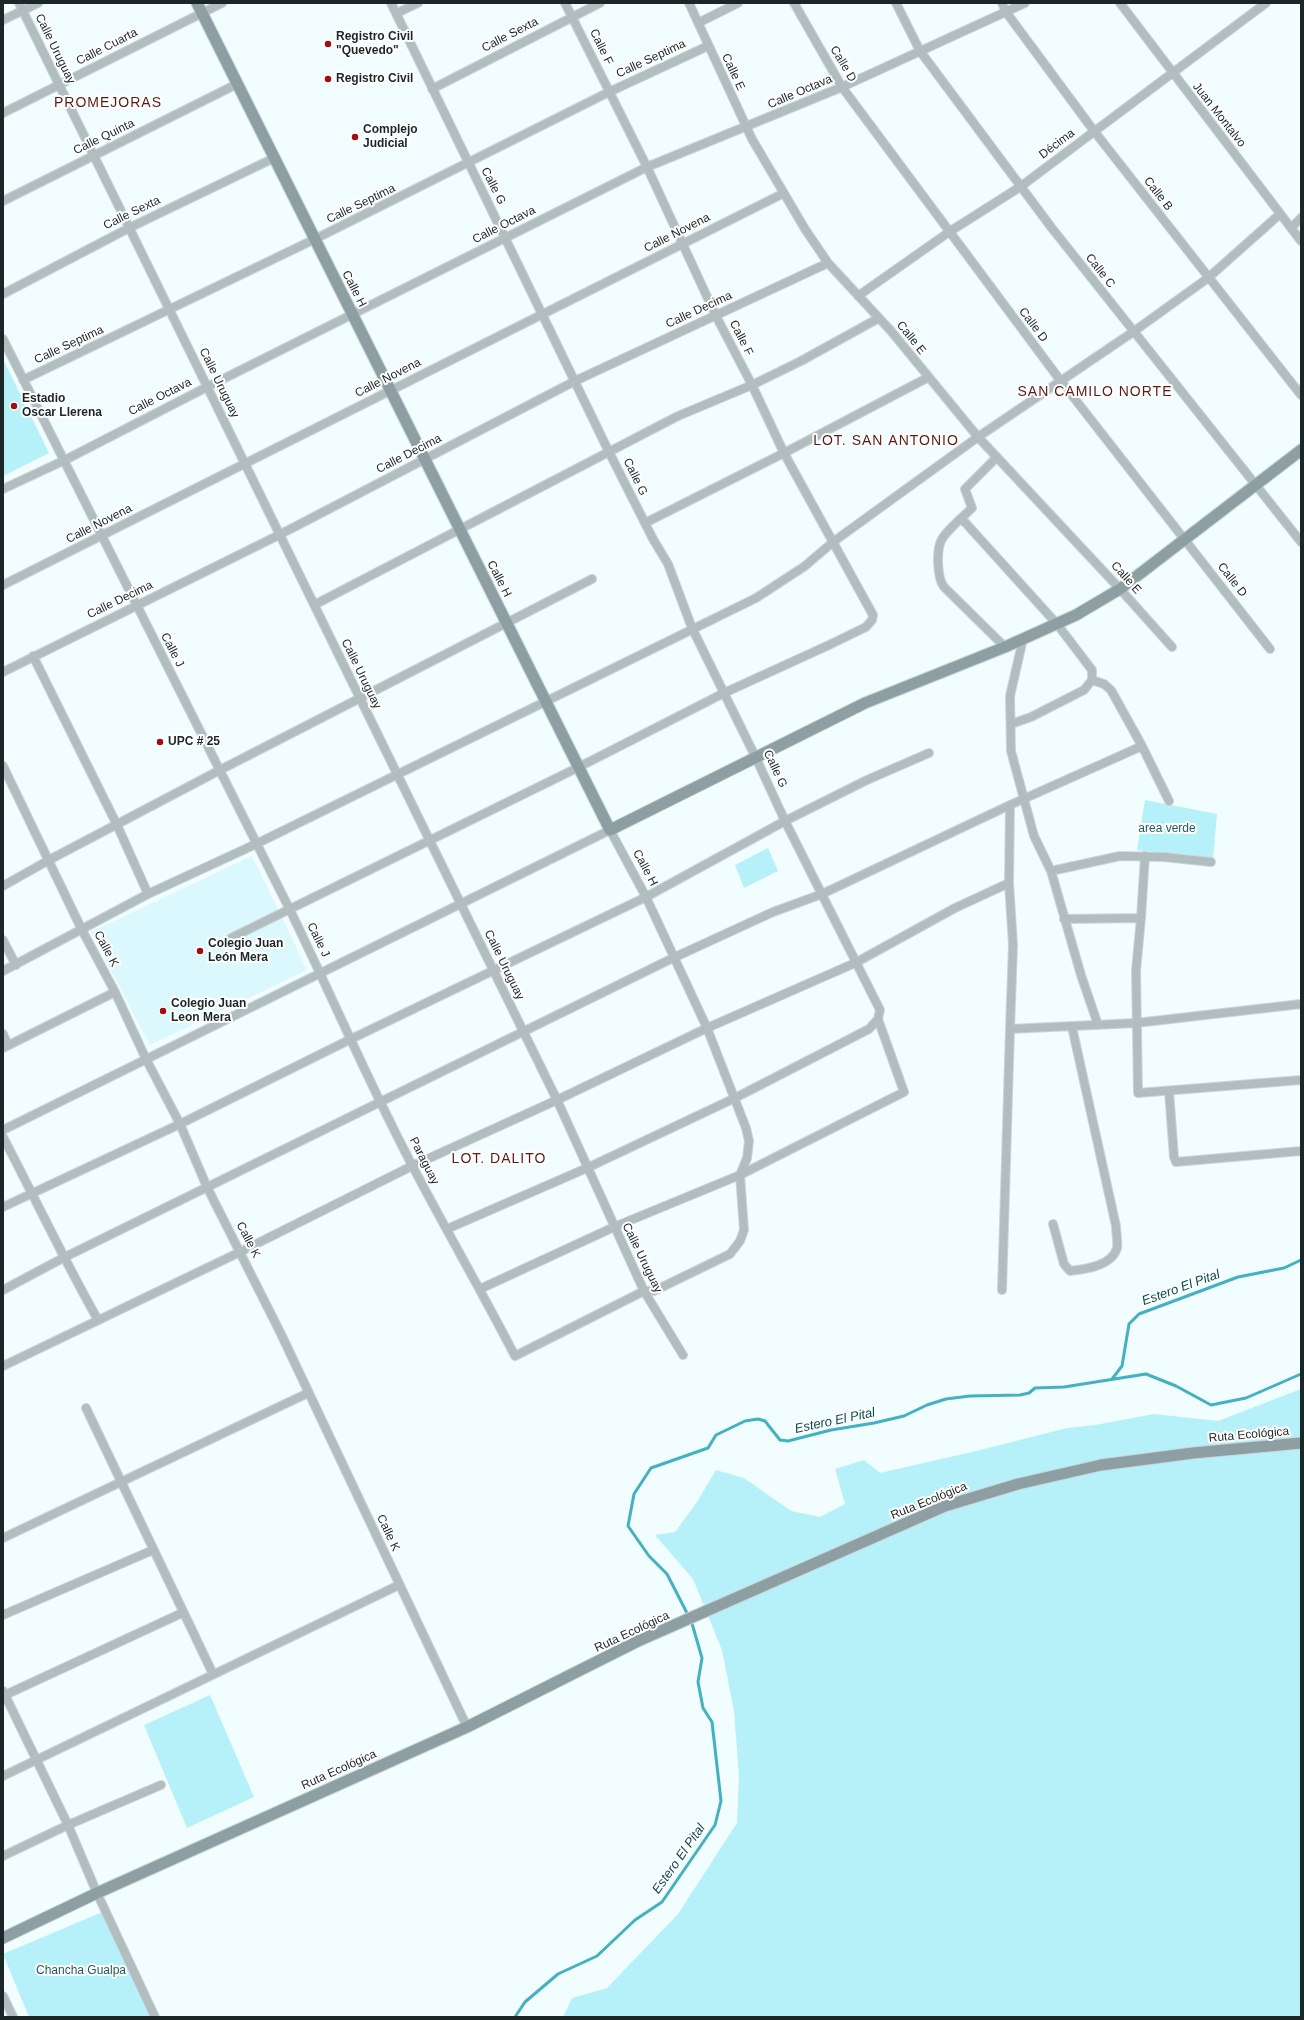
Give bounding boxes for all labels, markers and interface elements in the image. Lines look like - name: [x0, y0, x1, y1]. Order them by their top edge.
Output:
- street label: Calle Uruguay: [32, 12, 78, 86]
- street label: Calle Sexta: [479, 15, 541, 55]
- street label: Calle Cuarta: [74, 25, 140, 69]
- street label: Calle F: [586, 27, 616, 67]
- place label: Registro Civil "Quevedo": [336, 30, 413, 58]
- street label: Calle Septima: [614, 37, 688, 81]
- marker: Registro Civil "Quevedo": [323, 39, 333, 49]
- street label: Calle D: [827, 43, 859, 85]
- street label: Calle E: [718, 51, 748, 93]
- place label: Registro Civil: [336, 72, 413, 86]
- street label: Calle Octava: [766, 72, 834, 112]
- marker: Registro Civil: [323, 74, 333, 84]
- street label: Juan Montalvo: [1189, 80, 1249, 150]
- district label: PROMEJORAS: [54, 95, 162, 111]
- street label: Calle Quinta: [71, 116, 137, 158]
- place label: Complejo Judicial: [363, 123, 418, 151]
- street label: Décima: [1036, 126, 1078, 162]
- marker: Complejo Judicial: [350, 132, 360, 142]
- street label: Calle G: [478, 165, 508, 207]
- street label: Calle B: [1140, 174, 1176, 214]
- street label: Calle Septima: [324, 181, 398, 227]
- street label: Calle Sexta: [101, 193, 163, 233]
- street label: Calle Octava: [470, 203, 538, 247]
- street label: Calle Novena: [642, 210, 712, 256]
- street label: Calle C: [1082, 251, 1118, 291]
- street label: Calle H: [339, 268, 369, 310]
- street label: Calle Decima: [664, 288, 734, 332]
- street label: Calle D: [1015, 305, 1051, 345]
- street label: Calle F: [726, 318, 756, 358]
- street label: Calle E: [893, 318, 929, 358]
- street label: Calle Septima: [32, 323, 106, 367]
- street label: Calle Uruguay: [196, 346, 242, 420]
- street label: Calle Novena: [353, 355, 423, 401]
- street label: Calle Octava: [126, 375, 194, 419]
- district label: SAN CAMILO NORTE: [1018, 384, 1172, 400]
- place label: Estadio Oscar Llerena: [22, 392, 102, 420]
- marker: Estadio Oscar Llerena: [9, 401, 19, 411]
- street label: Calle Decima: [374, 431, 444, 477]
- district label: LOT. SAN ANTONIO: [813, 433, 959, 449]
- street label: Calle G: [620, 456, 650, 498]
- street label: Calle Novena: [64, 501, 134, 547]
- street label: Calle H: [484, 558, 514, 600]
- street label: Calle E: [1108, 559, 1144, 597]
- street label: Calle D: [1214, 560, 1250, 600]
- street label: Calle Decima: [85, 578, 155, 622]
- street label: Calle J: [157, 630, 187, 670]
- street label: Calle Uruguay: [338, 637, 384, 711]
- place label: UPC # 25: [168, 735, 220, 749]
- marker: UPC # 25: [155, 737, 165, 747]
- street label: Calle G: [760, 748, 790, 790]
- park label: area verde: [1138, 822, 1196, 836]
- street label: Calle H: [629, 847, 661, 889]
- street label: Calle J: [303, 920, 333, 960]
- street label: Calle Uruguay: [481, 928, 527, 1002]
- street label: Calle K: [91, 929, 121, 969]
- place label: Colegio Juan León Mera: [208, 937, 283, 965]
- marker: Colegio Juan León Mera: [195, 946, 205, 956]
- place label: Colegio Juan Leon Mera: [171, 997, 246, 1025]
- marker: Colegio Juan Leon Mera: [158, 1006, 168, 1016]
- street label: Paraguay: [406, 1135, 442, 1187]
- district label: LOT. DALITO: [452, 1151, 546, 1167]
- street label: Calle K: [233, 1219, 263, 1261]
- street label: Calle Uruguay: [619, 1221, 665, 1295]
- water label: Estero El Pital: [1140, 1267, 1222, 1309]
- water label: Estero El Pital: [793, 1405, 877, 1437]
- street label: Ruta Ecológica: [1208, 1424, 1290, 1446]
- street label: Ruta Ecológica: [889, 1479, 969, 1523]
- street label: Calle K: [373, 1512, 403, 1554]
- street label: Ruta Ecológica: [592, 1608, 672, 1656]
- street label: Ruta Ecológica: [299, 1747, 379, 1793]
- water label: Estero El Pital: [649, 1821, 709, 1897]
- park label: Chancha Gualpa: [36, 1964, 126, 1978]

